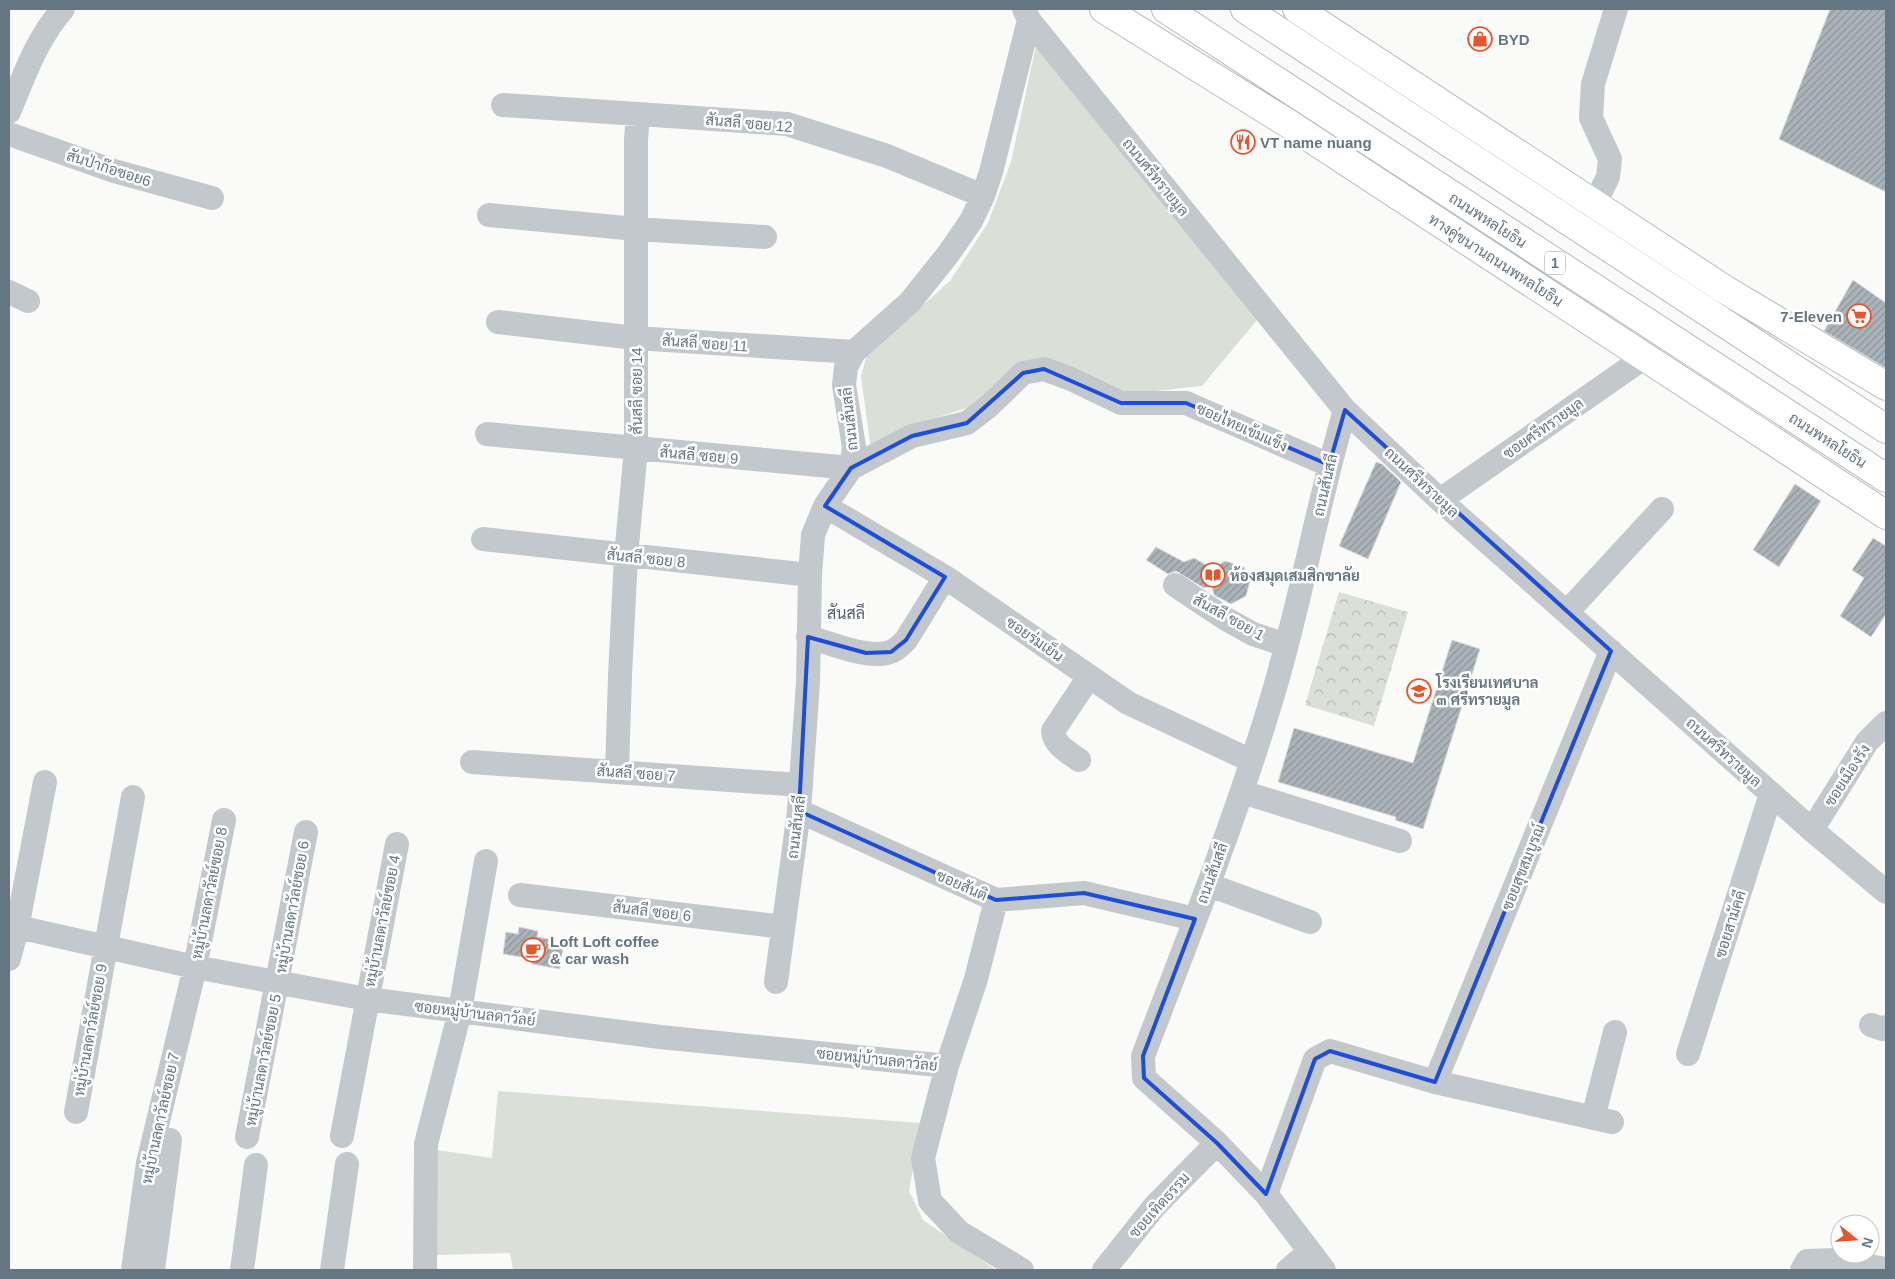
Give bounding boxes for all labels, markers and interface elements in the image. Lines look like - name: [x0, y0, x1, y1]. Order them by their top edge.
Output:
- shop icon: BYD: [1467, 26, 1493, 52]
- place label: BYD: [1498, 31, 1530, 48]
- street label: สันสลี ซอย 12: [705, 110, 793, 135]
- restaurant icon: VT name nuang: [1230, 129, 1256, 155]
- street label: ถนนศรีทรายมูล: [1118, 134, 1193, 221]
- place label: VT name nuang: [1260, 134, 1372, 151]
- street label: สันป่าก๊อซอย6: [65, 145, 154, 190]
- street label: ถนนพหลโยธิน: [1446, 188, 1530, 251]
- street label: ทางคู่ขนานถนนพหลโยธิน: [1424, 209, 1567, 312]
- road number: 1: [1545, 252, 1565, 274]
- supermarket icon: 7-Eleven: [1846, 303, 1872, 329]
- place label: 7-Eleven: [1780, 308, 1842, 325]
- street label: สันสลี ซอย 11: [661, 331, 749, 354]
- street label: สันสลี ซอย 14: [627, 347, 645, 435]
- street label: ถนนสันสลี: [836, 387, 861, 452]
- street label: ซอยศรีทรายมูล: [1499, 393, 1587, 464]
- street label: ซอยไทยเข้มแข็ง: [1194, 397, 1291, 455]
- street label: ถนนพหลโยธิน: [1786, 408, 1870, 471]
- street label: สันสลี ซอย 9: [659, 442, 739, 467]
- street label: ถนนศรีทรายมูล: [1380, 443, 1463, 522]
- street label: ถนนสันสลี: [1309, 452, 1340, 518]
- street label: สันสลี ซอย 8: [606, 544, 686, 571]
- library icon: ห้องสมุดเสมสิกขาลัย: [1200, 562, 1226, 588]
- place label: ห้องสมุดเสมสิกขาลัย: [1230, 566, 1360, 587]
- street label: สันสลี ซอย 1: [1190, 590, 1268, 644]
- district label: สันสลี: [827, 602, 865, 622]
- street label: ซอยร่มเย็น: [1003, 612, 1068, 665]
- place label: โรงเรียนเทศบาล ๓ ศรีทรายมูล: [1435, 672, 1539, 711]
- school or university icon: โรงเรียนเทศบาล ๓ ศรีทรายมูล: [1406, 678, 1432, 704]
- street label: ถนนศรีทรายมูล: [1682, 713, 1766, 792]
- street label: ซอยเมืองรัง: [1820, 740, 1873, 809]
- street label: สันสลี ซอย 7: [596, 761, 676, 784]
- street label: ถนนสันสลี: [783, 794, 808, 860]
- street label: ซอยสุขสมบูรณ์: [1497, 821, 1551, 914]
- street label: หมู่บ้านลดาวัลย์ซอย 8: [187, 825, 232, 961]
- street label: หมู่บ้านลดาวัลย์ซอย 6: [271, 839, 314, 975]
- street label: ถนนสันสลี: [1192, 840, 1231, 906]
- street label: หมู่บ้านลดาวัลย์ซอย 4: [360, 853, 405, 989]
- street label: ซอยสันติ: [934, 866, 990, 904]
- street label: ซอยสามัคคี: [1710, 888, 1749, 960]
- street label: สันสลี ซอย 6: [612, 897, 692, 924]
- place label: Loft Loft coffee & car wash: [550, 933, 659, 967]
- cafe icon: Loft Loft coffee & car wash: [520, 937, 546, 963]
- street label: หมู่บ้านลดาวัลย์ซอย 9: [69, 962, 112, 1098]
- street label: หมู่บ้านลดาวัลย์ซอย 5: [241, 992, 286, 1128]
- street label: ซอยหมู่บ้านลดาวัลย์: [413, 996, 537, 1031]
- street label: ซอยหมู่บ้านลดาวัลย์: [815, 1043, 939, 1076]
- street label: หมู่บ้านลดาวัลย์ซอย 7: [137, 1050, 184, 1186]
- street label: ซอยเทิดธรรม: [1125, 1169, 1193, 1241]
- north arrow: [1830, 1214, 1880, 1264]
- text: N: [1858, 1236, 1877, 1250]

